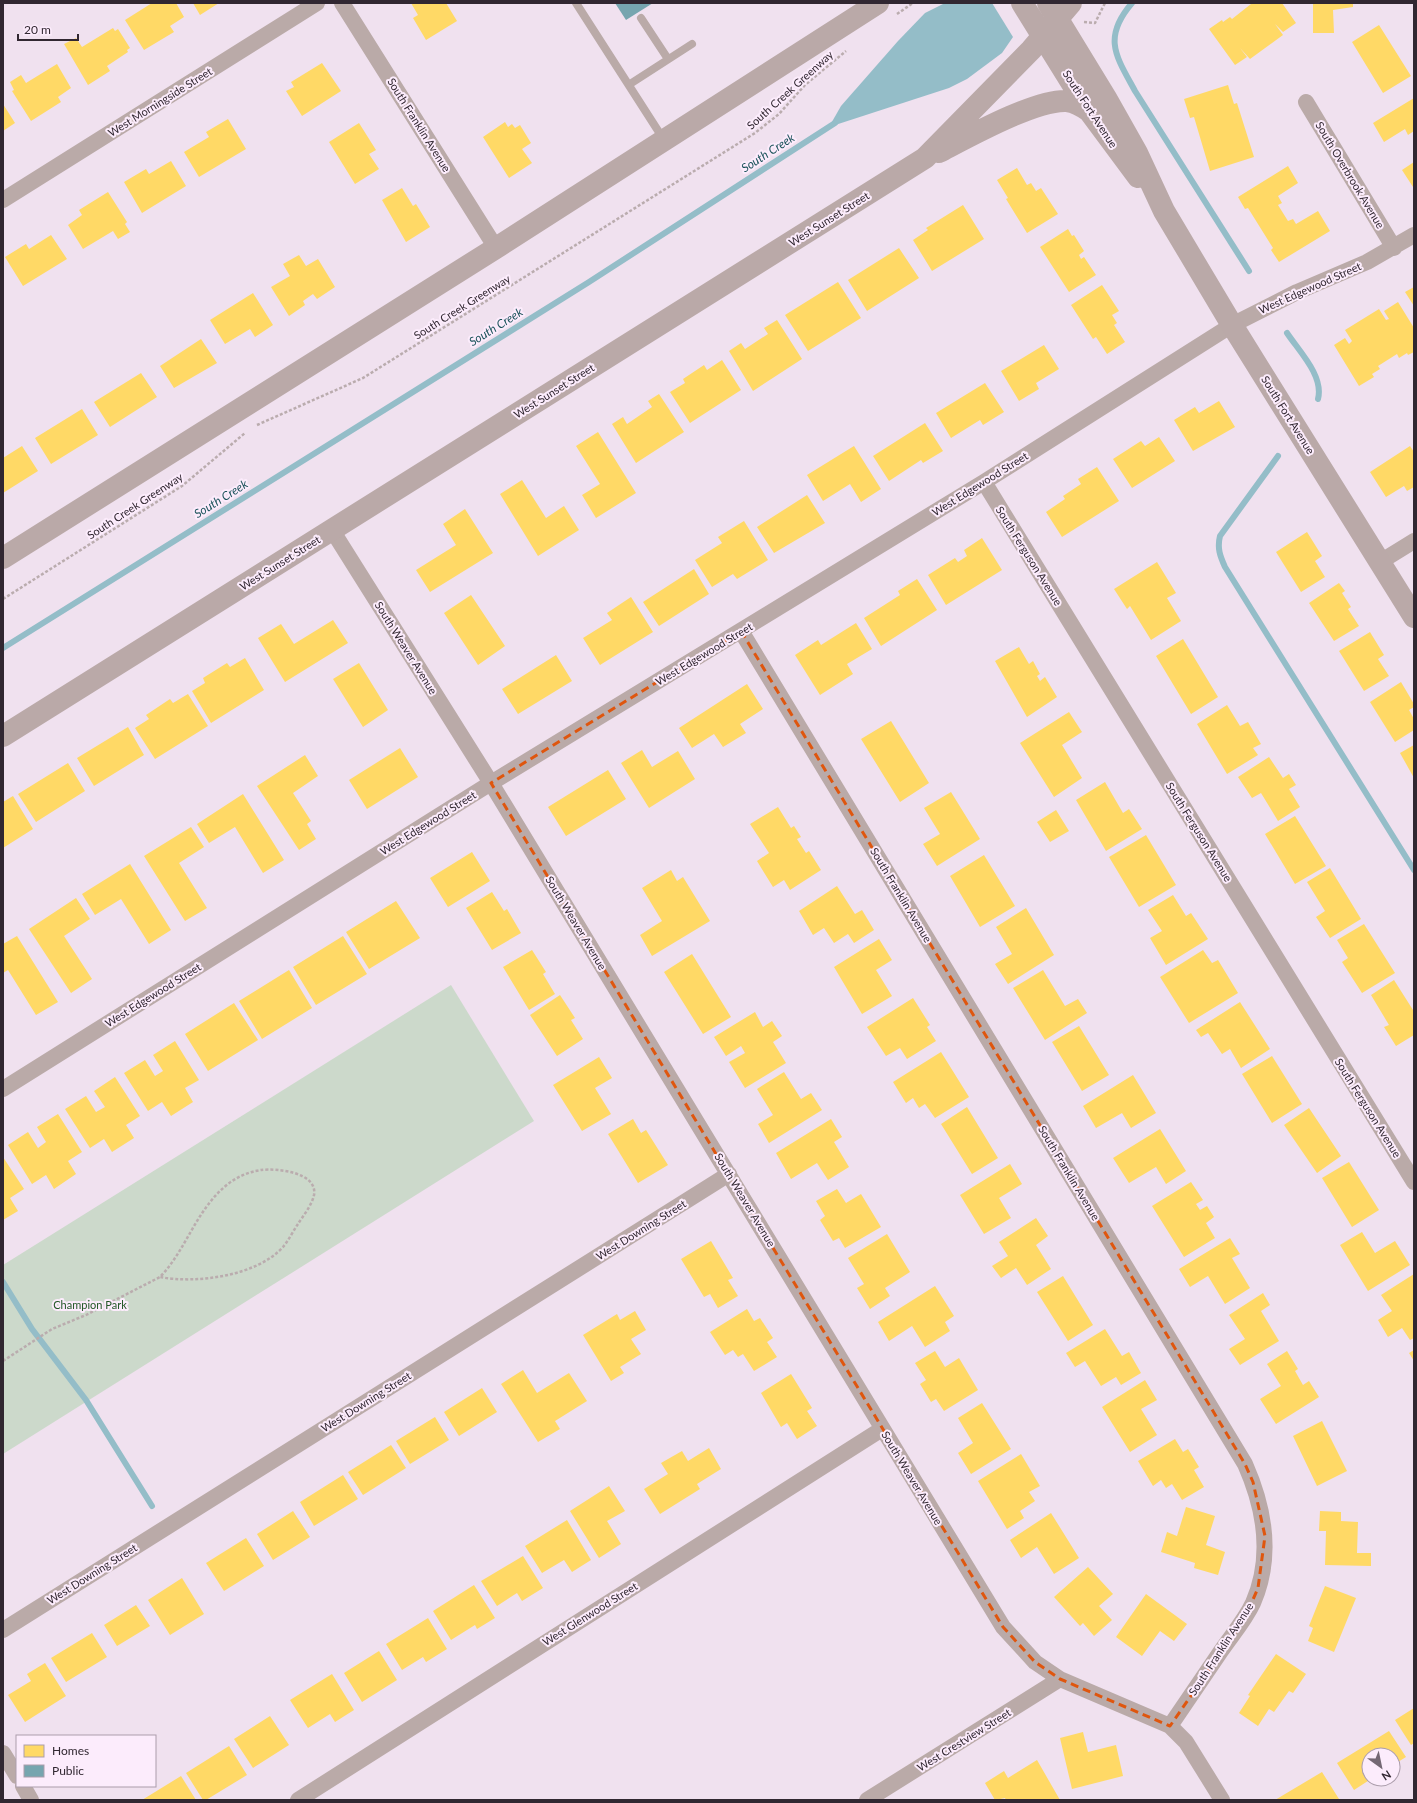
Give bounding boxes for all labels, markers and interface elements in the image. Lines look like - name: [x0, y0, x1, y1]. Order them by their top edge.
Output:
- scale bar: [18, 16, 78, 42]
- text: 20 m: [24, 22, 51, 37]
- street label: South Creek Greenway: [744, 47, 836, 132]
- street label: West Morningside Street: [105, 64, 214, 139]
- street label: South Fort Avenue: [1060, 67, 1120, 150]
- street label: South Franklin Avenue: [385, 75, 454, 174]
- street label: South Overbrook Avenue: [1313, 119, 1388, 231]
- water label: South Creek: [738, 130, 797, 175]
- street label: West Sunset Street: [786, 189, 871, 249]
- street label: West Edgewood Street: [1257, 259, 1363, 316]
- street label: South Creek Greenway: [411, 272, 513, 342]
- water label: South Creek: [467, 305, 525, 349]
- street label: West Sunset Street: [511, 361, 596, 421]
- street label: South Fort Avenue: [1259, 373, 1318, 456]
- street label: West Edgewood Street: [929, 449, 1030, 518]
- street label: South Creek Greenway: [84, 470, 185, 541]
- water label: South Creek: [191, 476, 251, 521]
- street label: South Ferguson Avenue: [994, 504, 1065, 608]
- street label: West Sunset Street: [237, 533, 322, 593]
- street label: South Weaver Avenue: [373, 599, 440, 697]
- street label: West Edgewood Street: [653, 619, 755, 688]
- street label: South Ferguson Avenue: [1164, 780, 1235, 884]
- street label: West Edgewood Street: [377, 788, 478, 857]
- street label: South Franklin Avenue: [868, 845, 935, 945]
- street label: South Weaver Avenue: [543, 874, 610, 972]
- street label: West Edgewood Street: [102, 960, 203, 1029]
- street label: South Ferguson Avenue: [1333, 1056, 1404, 1160]
- street label: South Franklin Avenue: [1036, 1123, 1103, 1223]
- street label: South Weaver Avenue: [712, 1151, 779, 1249]
- street label: West Downing Street: [593, 1197, 688, 1263]
- park label: Champion Park: [53, 1298, 127, 1311]
- street label: West Downing Street: [318, 1369, 413, 1435]
- street label: South Weaver Avenue: [879, 1429, 946, 1527]
- street label: West Downing Street: [44, 1541, 139, 1607]
- street label: West Glenwood Street: [540, 1579, 640, 1648]
- street label: South Franklin Avenue: [1186, 1600, 1256, 1698]
- street label: West Crestview Street: [915, 1705, 1013, 1774]
- legend: [16, 1735, 156, 1787]
- text: Homes: [52, 1743, 89, 1758]
- north arrow: [1361, 1747, 1401, 1787]
- text: Public: [52, 1763, 84, 1778]
- text: N: [1380, 1768, 1394, 1784]

